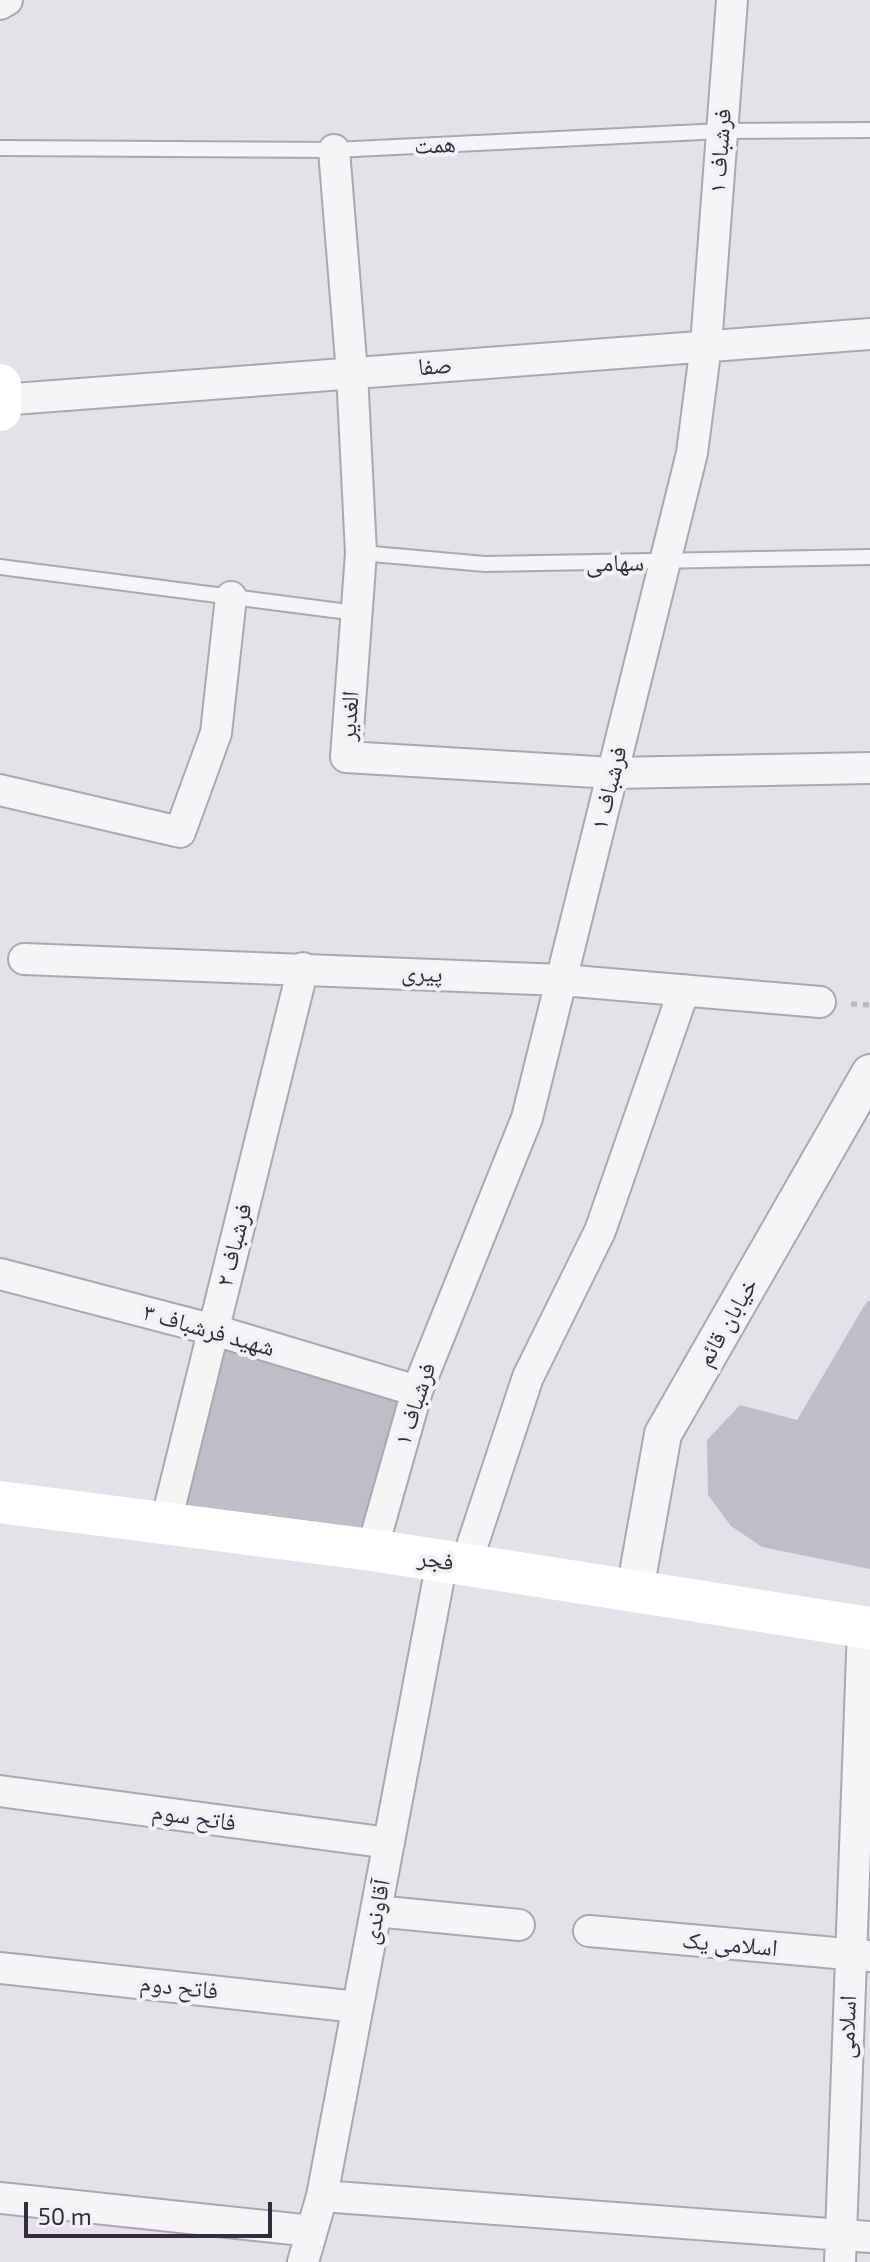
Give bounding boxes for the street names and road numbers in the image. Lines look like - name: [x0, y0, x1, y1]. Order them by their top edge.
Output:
- street label: فرشباف ۱: [703, 108, 737, 194]
- street label: همت: [413, 130, 457, 160]
- street label: صفا: [417, 350, 453, 382]
- street label: سهامی: [586, 548, 644, 578]
- street label: الغدیر: [333, 690, 365, 742]
- street label: فرشباف ۱: [585, 743, 633, 833]
- street label: پیری: [401, 958, 443, 988]
- street label: فرشباف ۲: [210, 1200, 258, 1290]
- street label: خیابان قائم: [690, 1273, 764, 1371]
- street label: شهید فرشباف ۳: [140, 1297, 278, 1363]
- street label: فرشباف ۱: [388, 1359, 442, 1449]
- street label: فجر: [416, 1543, 456, 1577]
- street label: فاتح سوم: [150, 1797, 238, 1837]
- street label: آقاوندی: [356, 1877, 396, 1947]
- street label: اسلامی یک: [681, 1925, 779, 1963]
- street label: فاتح دوم: [138, 1969, 220, 2005]
- street label: اسلامی: [831, 1995, 863, 2059]

